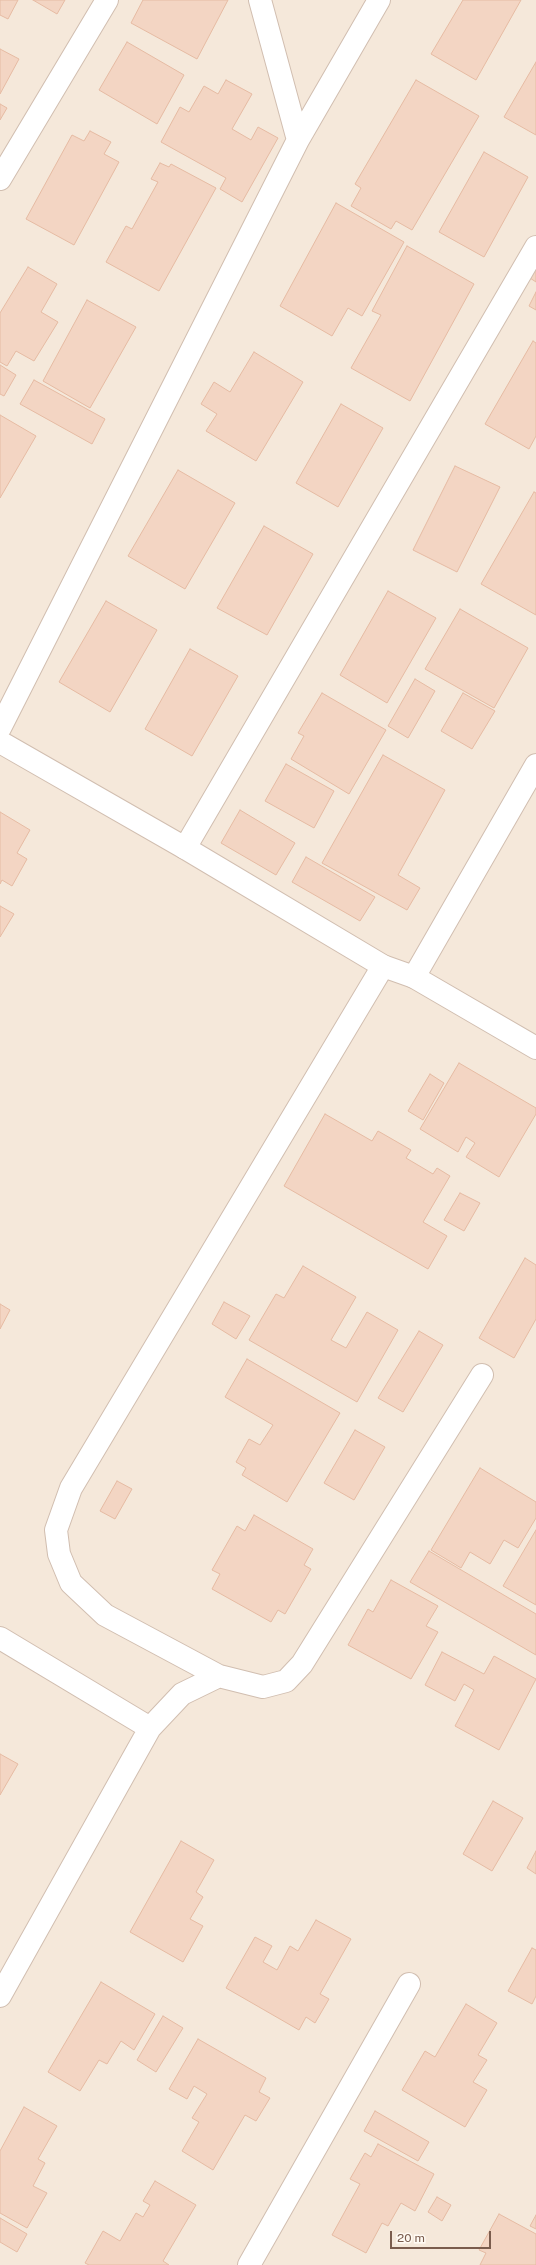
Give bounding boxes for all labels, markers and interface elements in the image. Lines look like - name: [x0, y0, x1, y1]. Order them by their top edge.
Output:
- scale bar: [392, 2223, 493, 2249]
- text: 20 m: [397, 2231, 425, 2245]

